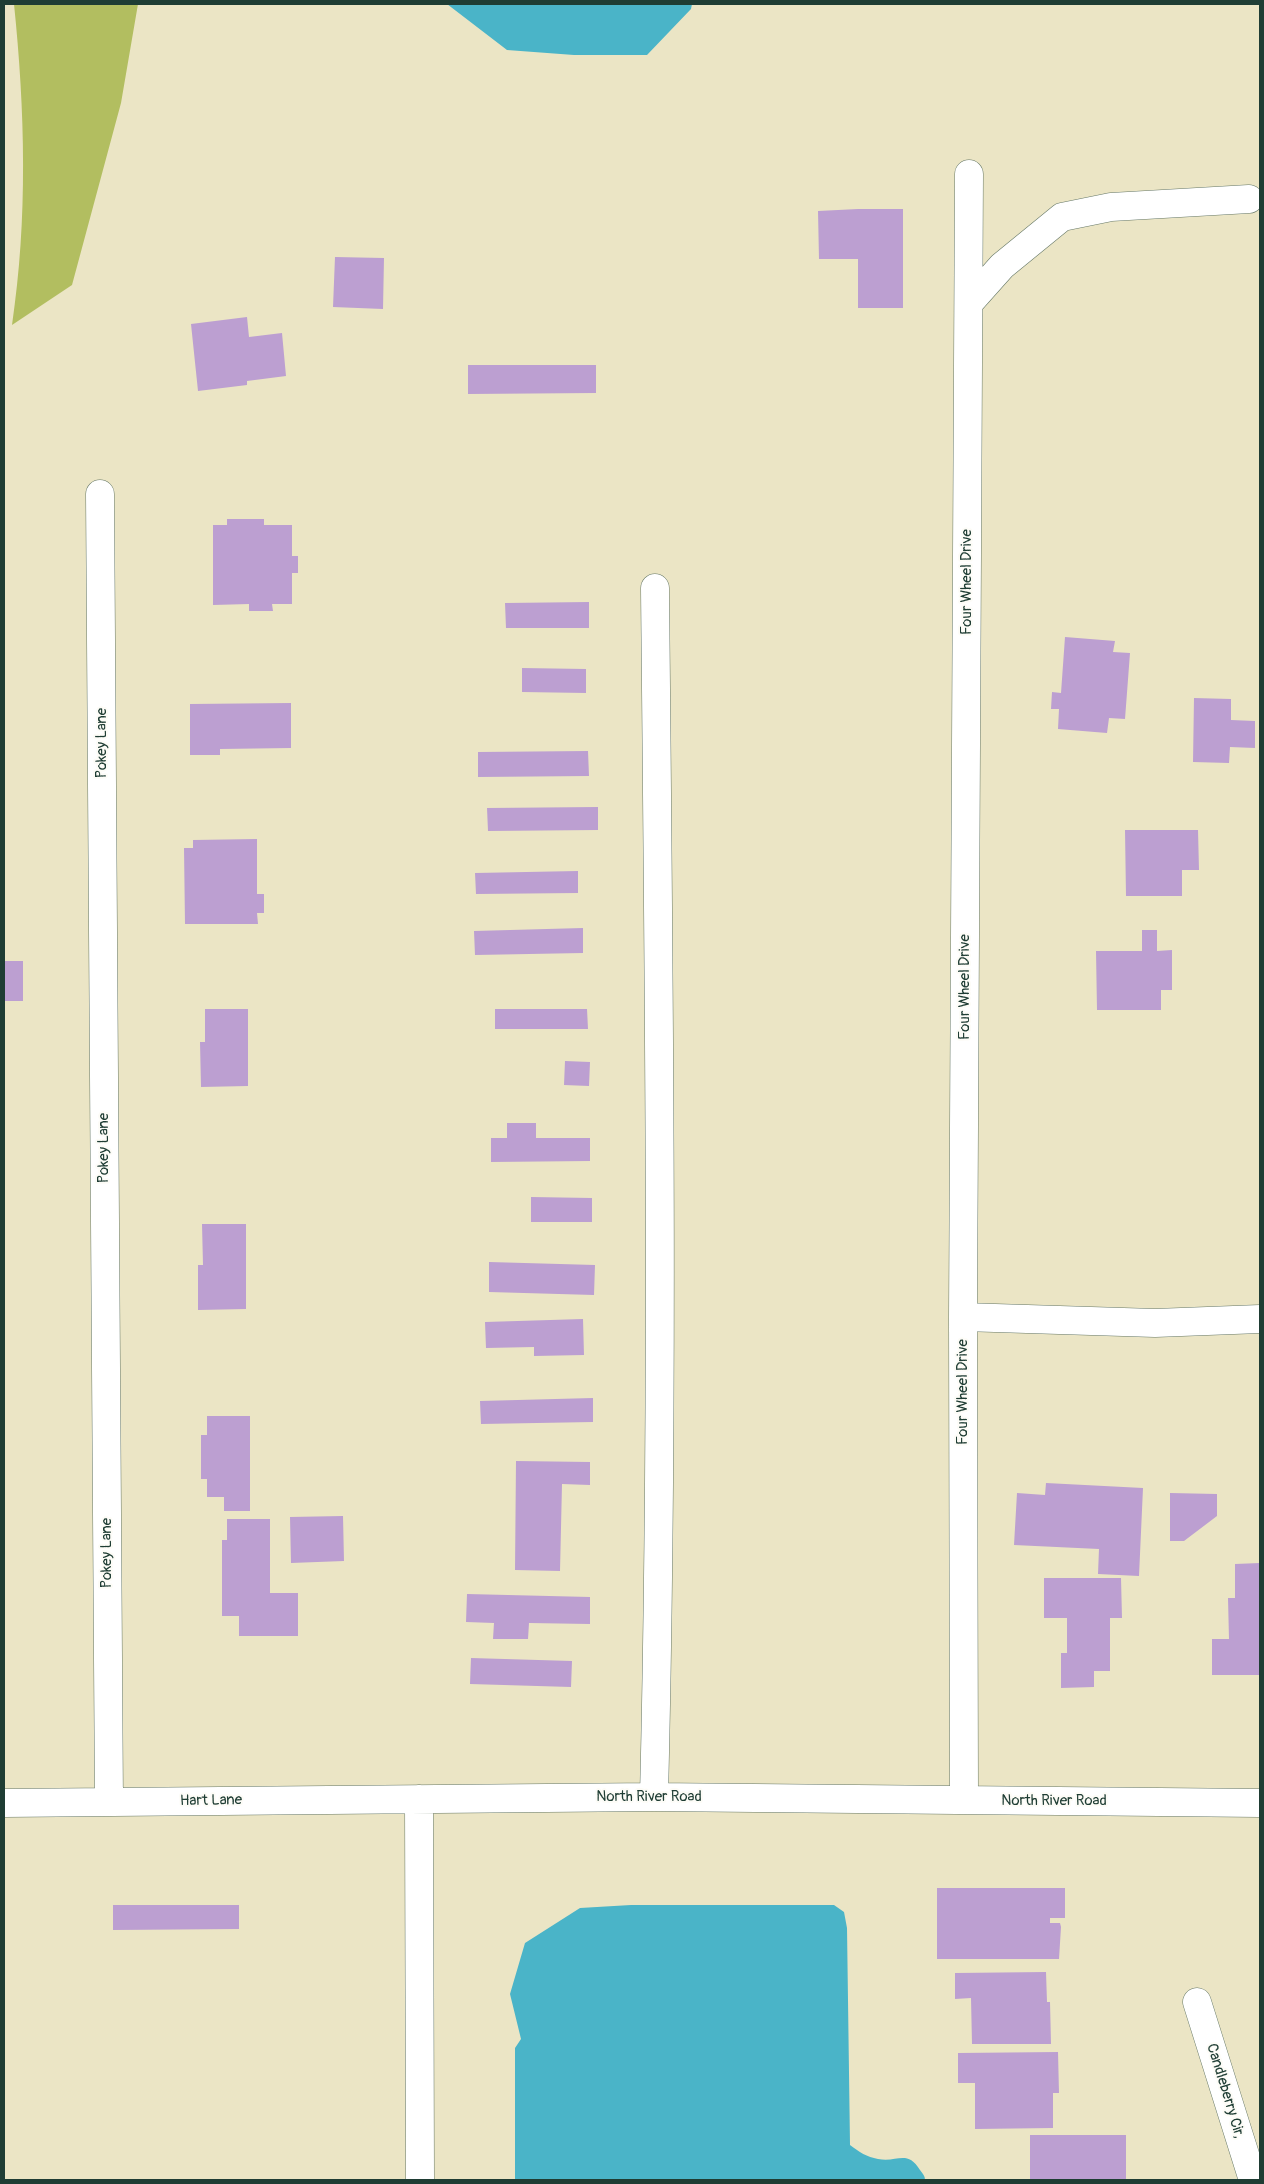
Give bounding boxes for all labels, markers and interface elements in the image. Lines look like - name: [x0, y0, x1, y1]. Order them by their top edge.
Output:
- street label: Four Wheel Drive: [958, 529, 976, 635]
- street label: Pokey Lane: [93, 708, 111, 778]
- street label: Four Wheel Drive: [956, 934, 974, 1040]
- street label: Pokey Lane: [95, 1113, 113, 1183]
- street label: Four Wheel Drive: [954, 1339, 972, 1445]
- street label: Pokey Lane: [98, 1518, 116, 1588]
- street label: North River Road: [596, 1788, 702, 1806]
- street label: Hart Lane: [180, 1791, 242, 1811]
- street label: North River Road: [1001, 1792, 1107, 1810]
- street label: Candleberry Cir,: [1202, 2042, 1248, 2140]

